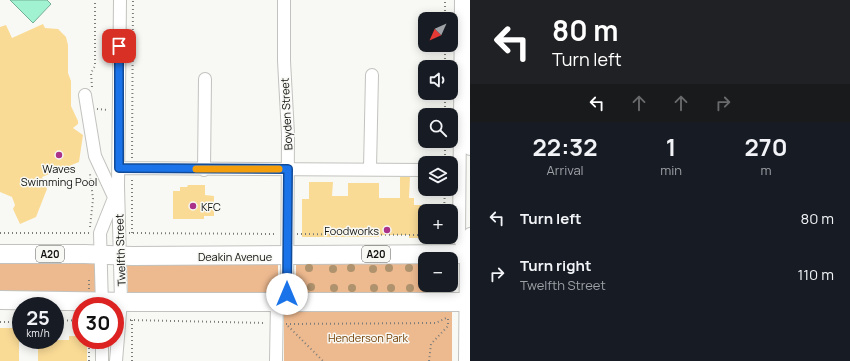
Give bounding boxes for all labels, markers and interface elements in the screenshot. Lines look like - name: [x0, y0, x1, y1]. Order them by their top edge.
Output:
- text: 80 m: [552, 11, 618, 49]
- north arrow: [418, 12, 458, 52]
- map controls: [418, 12, 458, 292]
- icon: left: [486, 16, 538, 68]
- pin: [102, 29, 136, 63]
- icon: arrive: [108, 35, 130, 57]
- text: Turn left: [552, 47, 622, 71]
- button: sound: [418, 60, 458, 100]
- street label: Boyden Street: [277, 77, 295, 151]
- icon: left: [586, 92, 608, 114]
- icon: ahead: [628, 92, 650, 114]
- icon: ahead: [670, 92, 692, 114]
- icon: right: [712, 92, 734, 114]
- button: search: [418, 108, 458, 148]
- text: 22:32: [533, 130, 598, 163]
- text: 1: [666, 130, 676, 163]
- text: 270: [745, 130, 787, 163]
- marker: Waves Swimming Pool: [54, 150, 64, 160]
- button: layers: [418, 156, 458, 196]
- place label: Waves Swimming Pool: [21, 161, 97, 189]
- text: Arrival: [547, 161, 584, 179]
- text: min: [660, 161, 682, 179]
- text: m: [760, 161, 772, 179]
- place label: KFC: [201, 199, 221, 214]
- marker: KFC: [188, 201, 198, 211]
- button: +: [418, 204, 458, 244]
- icon: left: [486, 207, 508, 229]
- text: Turn left: [520, 208, 582, 229]
- text: 80 m: [800, 208, 834, 229]
- street label: Twelfth Street: [111, 214, 129, 286]
- place label: Foodworks: [324, 223, 379, 238]
- marker: Foodworks: [382, 225, 392, 235]
- road number: A20: [36, 246, 64, 262]
- road number: A20: [362, 246, 390, 262]
- street label: Deakin Avenue: [198, 249, 273, 264]
- button: −: [418, 252, 458, 292]
- text: Turn right: [520, 255, 591, 276]
- icon: right: [486, 263, 508, 285]
- text: 110 m: [797, 264, 834, 285]
- position arrow: [266, 273, 308, 315]
- text: Twelfth Street: [520, 276, 606, 294]
- speed limit sign: 30: [72, 297, 124, 349]
- text: 25: [26, 304, 50, 331]
- text: km/h: [26, 326, 50, 340]
- park label: Henderson Park: [328, 330, 409, 345]

